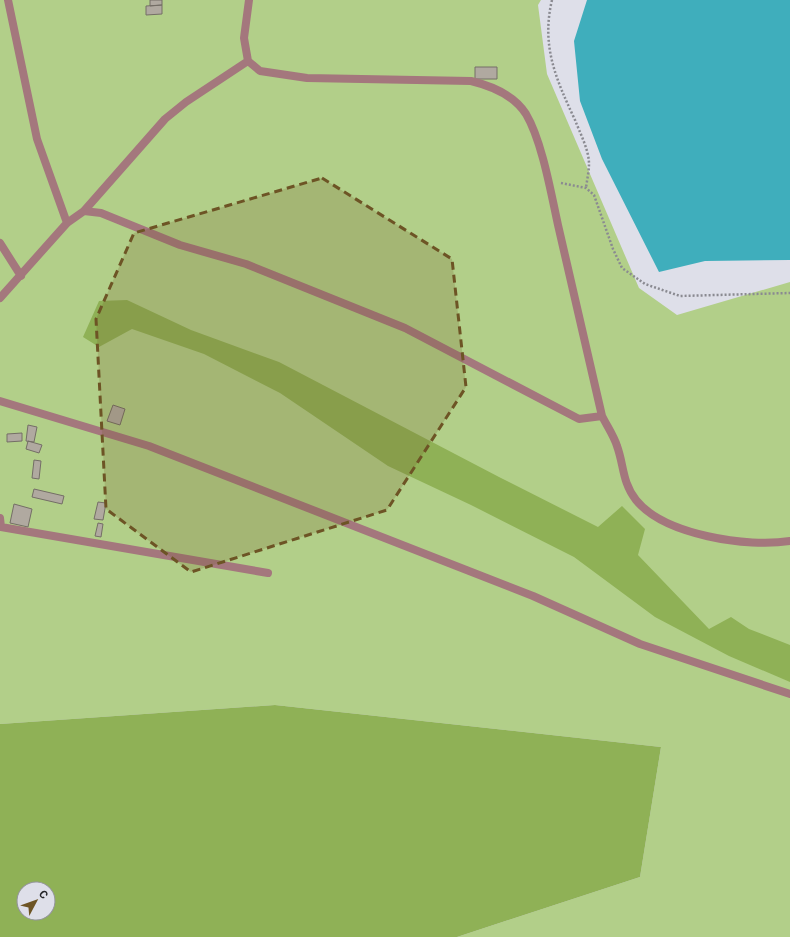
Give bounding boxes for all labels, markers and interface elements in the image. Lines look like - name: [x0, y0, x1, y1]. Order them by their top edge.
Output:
- north arrow: [16, 881, 56, 921]
- text: С: [36, 888, 50, 902]

